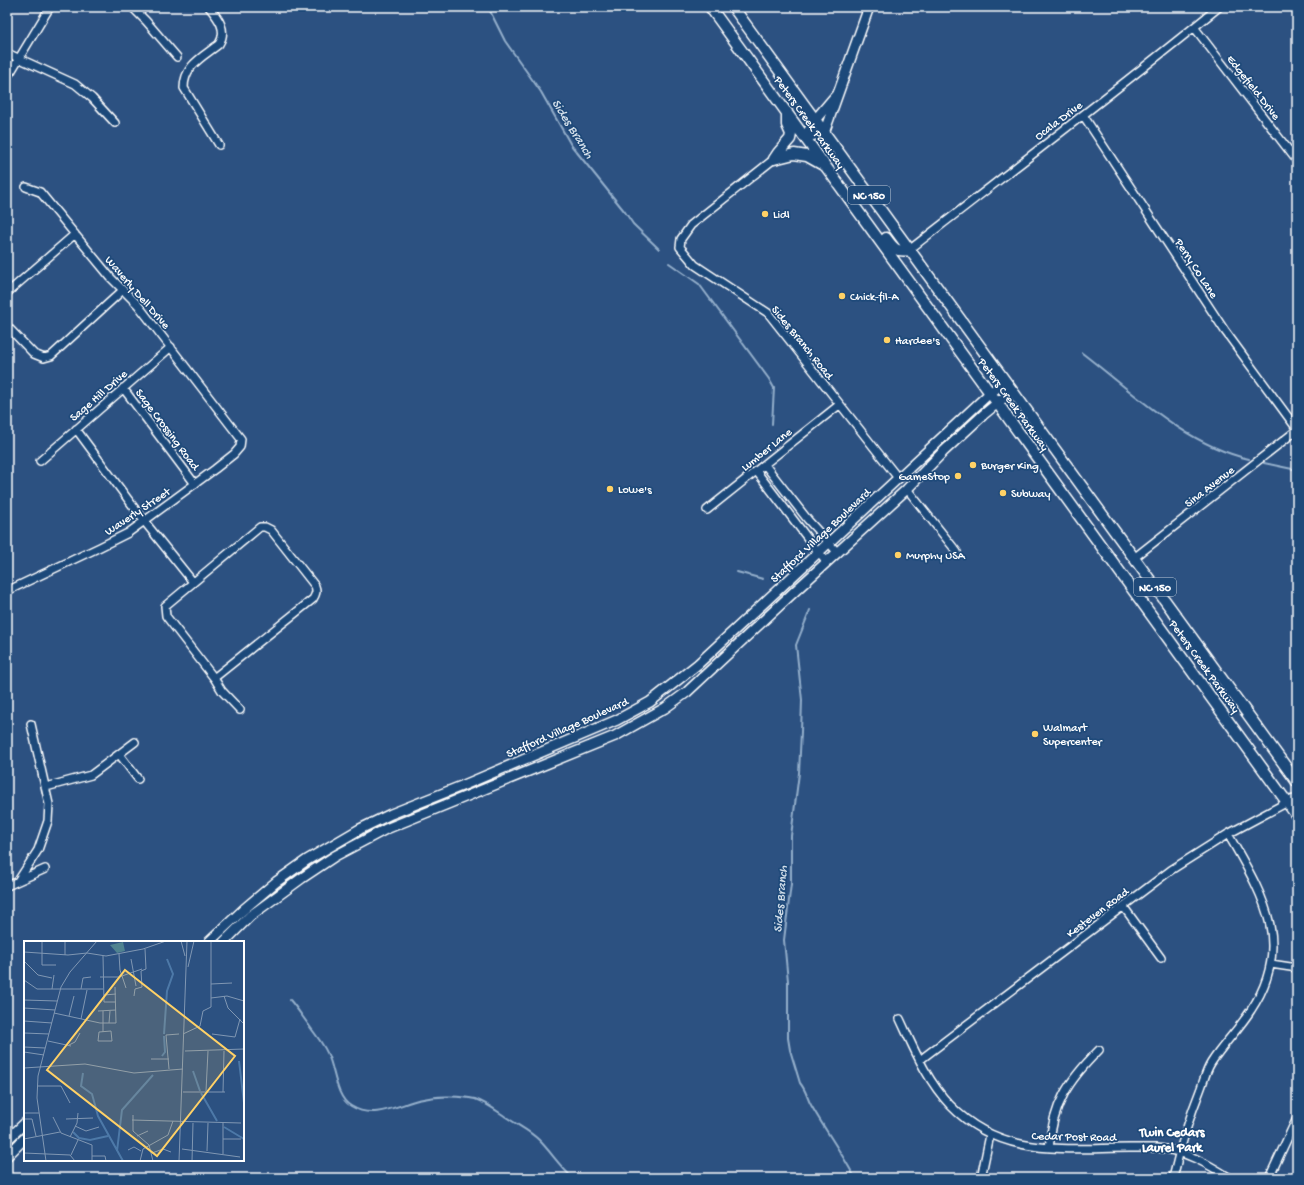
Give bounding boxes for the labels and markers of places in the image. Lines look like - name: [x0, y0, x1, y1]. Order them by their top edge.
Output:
- marker: Lidl: [760, 209, 770, 219]
- place label: Lidl: [773, 209, 790, 223]
- marker: Chick-fil-A: [837, 291, 847, 301]
- place label: Chick-fil-A: [850, 291, 899, 305]
- marker: Hardee's: [882, 335, 892, 345]
- place label: Hardee's: [895, 335, 940, 349]
- marker: Burger King: [968, 460, 978, 470]
- place label: Burger King: [980, 460, 1039, 474]
- place label: GameStop: [898, 471, 950, 485]
- marker: GameStop: [953, 471, 963, 481]
- marker: Lowe's: [605, 484, 615, 494]
- place label: Lowe's: [618, 484, 652, 498]
- marker: Subway: [998, 488, 1008, 498]
- place label: Subway: [1011, 488, 1050, 502]
- marker: Murphy USA: [893, 550, 903, 560]
- place label: Murphy USA: [906, 550, 966, 564]
- place label: Walmart Supercenter: [1043, 722, 1104, 750]
- marker: Walmart Supercenter: [1030, 729, 1040, 739]

